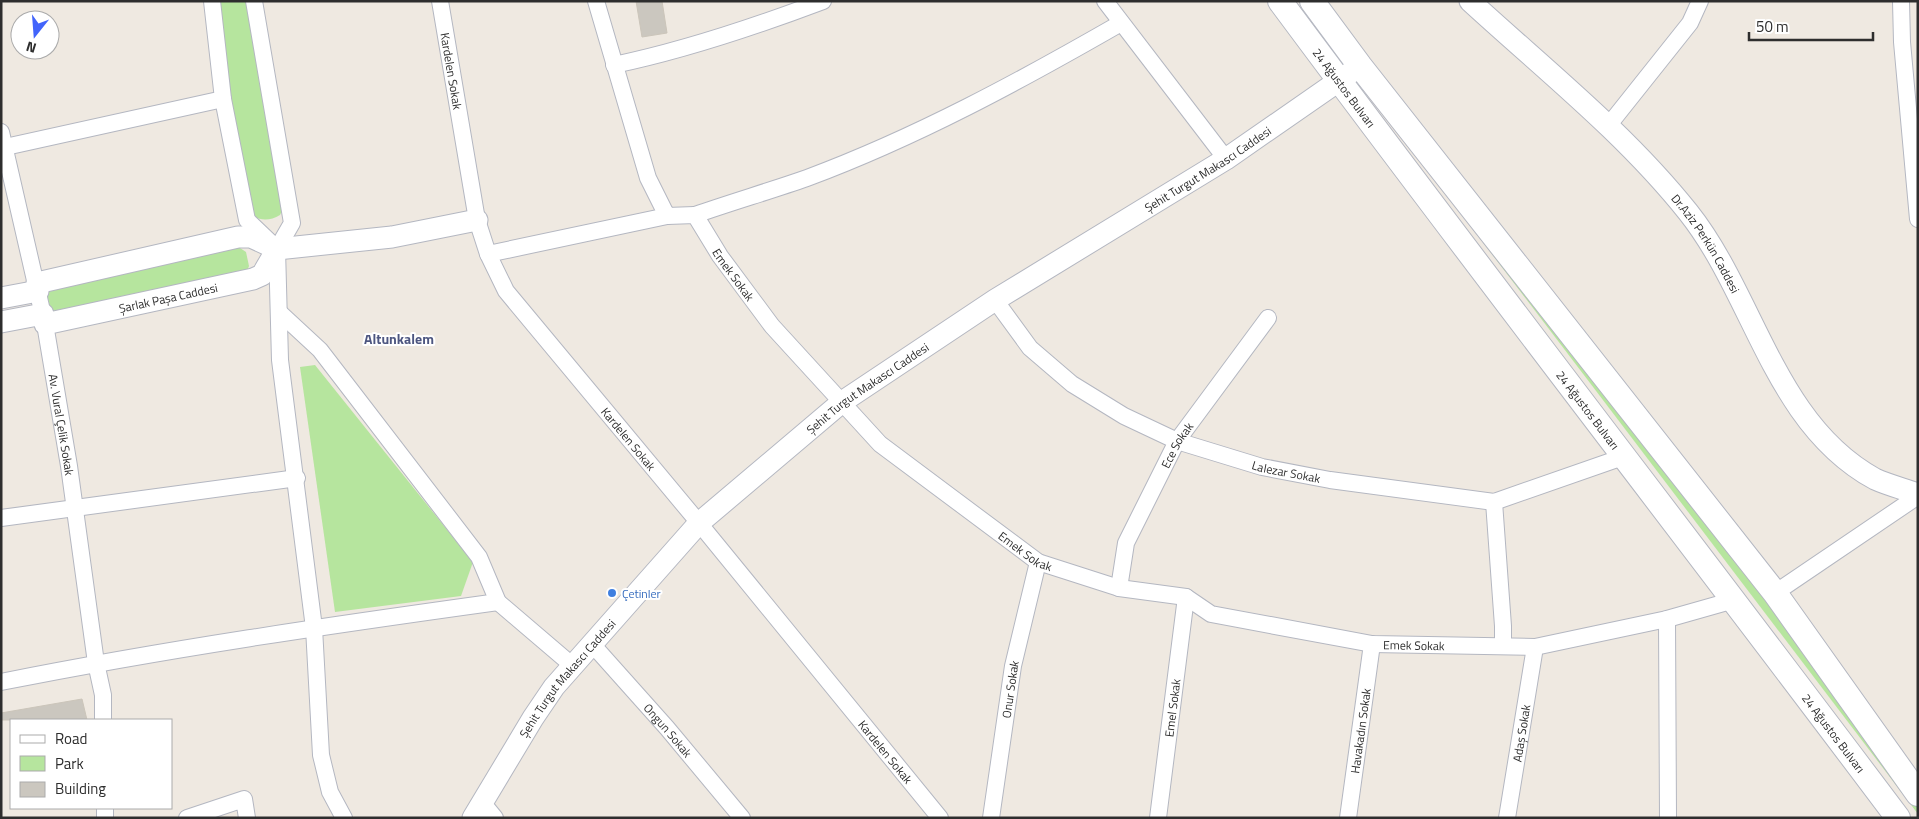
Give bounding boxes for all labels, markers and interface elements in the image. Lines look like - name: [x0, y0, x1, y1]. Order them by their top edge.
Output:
- north arrow: [10, 10, 60, 60]
- scale bar: [1749, 10, 1873, 42]
- text: 50 m: [1756, 15, 1789, 38]
- street label: Kardelen Sokak: [436, 31, 468, 111]
- text: N: [23, 36, 39, 59]
- street label: 24 Ağustos Bulvarı: [1308, 44, 1381, 131]
- street label: Şehit Turgut Makascı Caddesi: [1140, 121, 1275, 216]
- street label: Dr.Aziz Perkün Caddesi: [1667, 189, 1745, 296]
- street label: Emek Sokak: [708, 244, 760, 305]
- street label: Şarlak Paşa Caddesi: [117, 277, 219, 317]
- district label: Altunkalem: [364, 328, 434, 349]
- street label: Şehit Turgut Makascı Caddesi: [802, 337, 932, 438]
- street label: 24 Ağustos Bulvarı: [1552, 366, 1625, 453]
- street label: Av. Vural Çelik Sokak: [44, 372, 80, 477]
- street label: Kardelen Sokak: [597, 403, 661, 475]
- street label: Ece Sokak: [1156, 418, 1198, 471]
- street label: Lalezar Sokak: [1250, 455, 1322, 488]
- street label: Emek Sokak: [995, 526, 1055, 576]
- place label: Çetinler: [622, 584, 661, 603]
- marker: Çetinler: [606, 587, 618, 599]
- street label: Şehit Turgut Makascı Caddesi: [514, 614, 620, 741]
- street label: Emek Sokak: [1383, 635, 1445, 655]
- street label: Onur Sokak: [996, 658, 1024, 719]
- street label: Emel Sokak: [1159, 677, 1185, 738]
- street label: Havakadın Sokak: [1345, 687, 1375, 775]
- street label: 24 Ağustos Bulvarı: [1798, 689, 1870, 777]
- street label: Ongun Sokak: [639, 699, 697, 762]
- street label: Adaş Sokak: [1507, 703, 1535, 763]
- street label: Kardelen Sokak: [854, 716, 918, 788]
- legend: [10, 719, 172, 809]
- text: Road: [55, 727, 87, 750]
- text: Park: [55, 752, 84, 775]
- text: Building: [55, 777, 106, 800]

